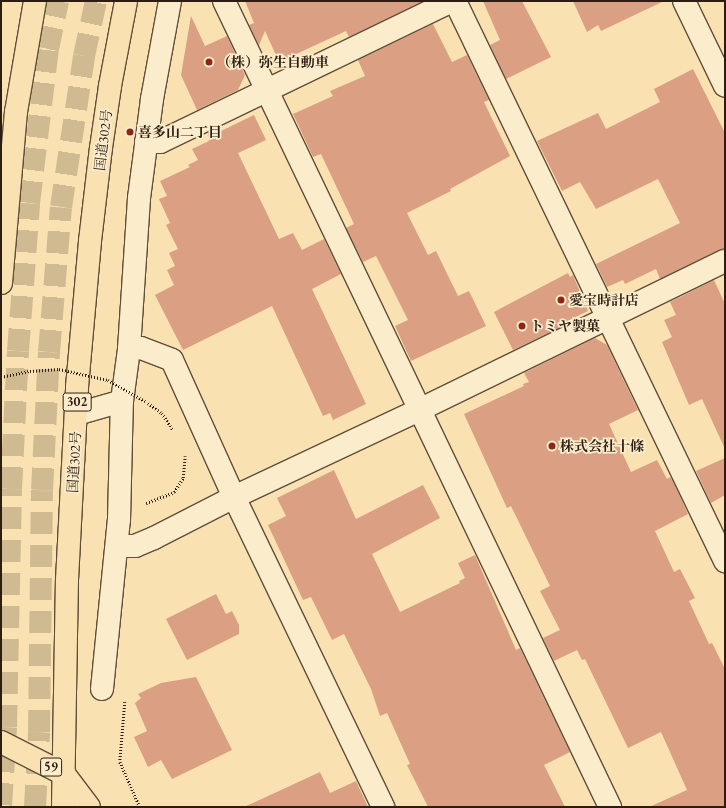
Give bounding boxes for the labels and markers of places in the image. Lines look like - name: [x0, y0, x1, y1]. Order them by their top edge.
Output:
- place label: （株）弥生自動車: [217, 54, 329, 70]
- marker: （株）弥生自動車: [204, 57, 214, 67]
- place label: 喜多山二丁目: [138, 124, 222, 140]
- marker: 喜多山二丁目: [125, 127, 135, 137]
- place label: 愛宝時計店: [569, 292, 639, 308]
- marker: 愛宝時計店: [556, 295, 566, 305]
- place label: トミヤ製菓: [530, 318, 600, 334]
- marker: トミヤ製菓: [517, 321, 527, 331]
- place label: 株式会社十條: [560, 438, 644, 454]
- marker: 株式会社十條: [547, 441, 557, 451]

